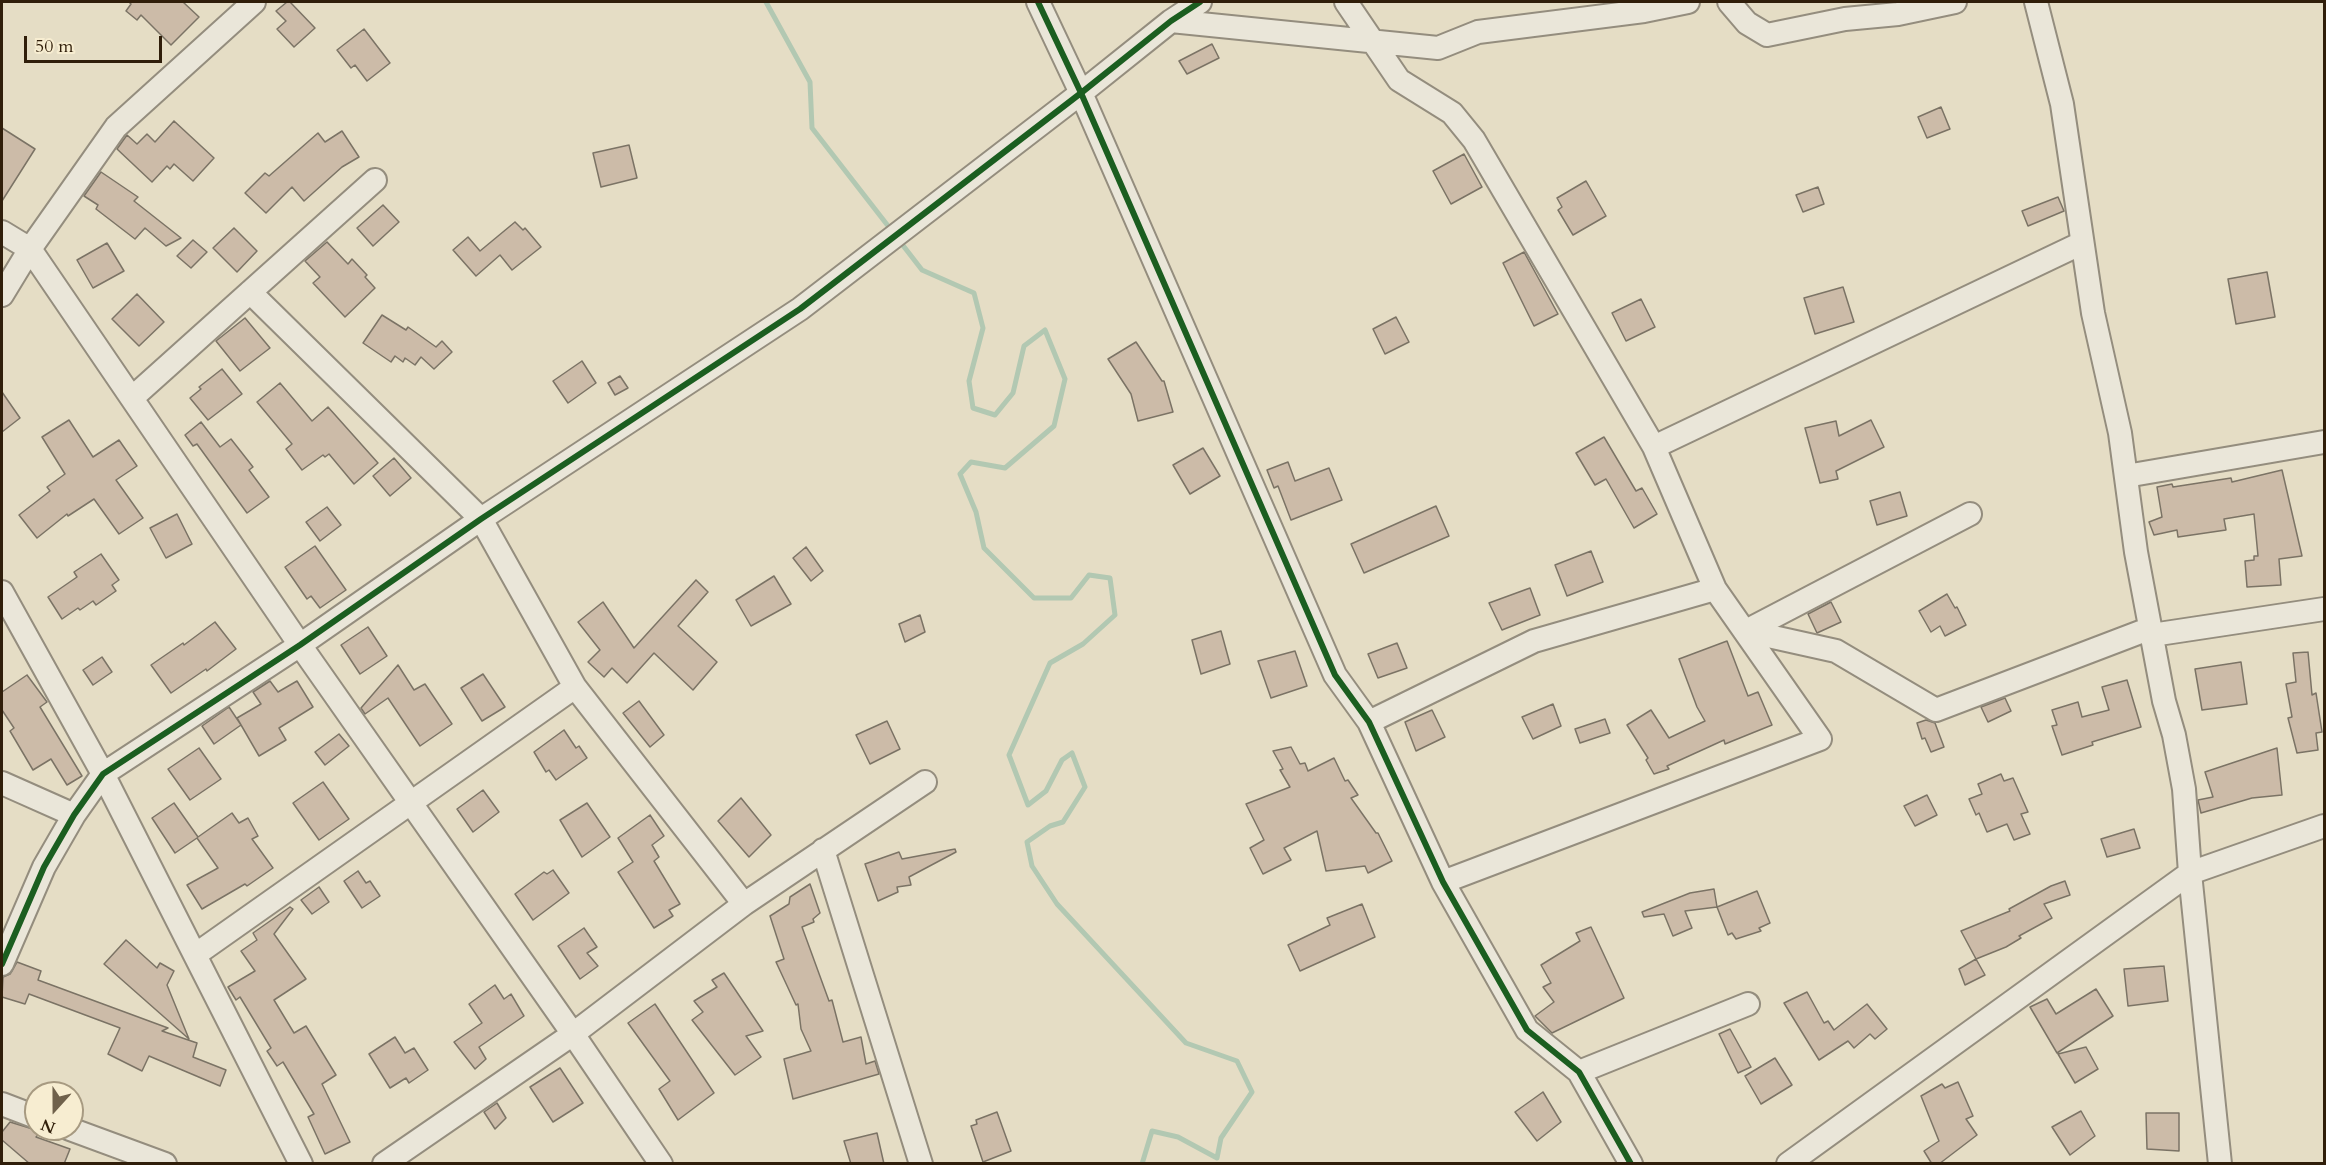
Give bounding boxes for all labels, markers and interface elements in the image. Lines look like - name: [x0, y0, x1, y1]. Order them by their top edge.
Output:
- scale bar: [27, 24, 165, 62]
- text: 50 m: [35, 34, 74, 59]
- north arrow: [24, 1081, 84, 1141]
- text: N: [38, 1113, 59, 1139]

